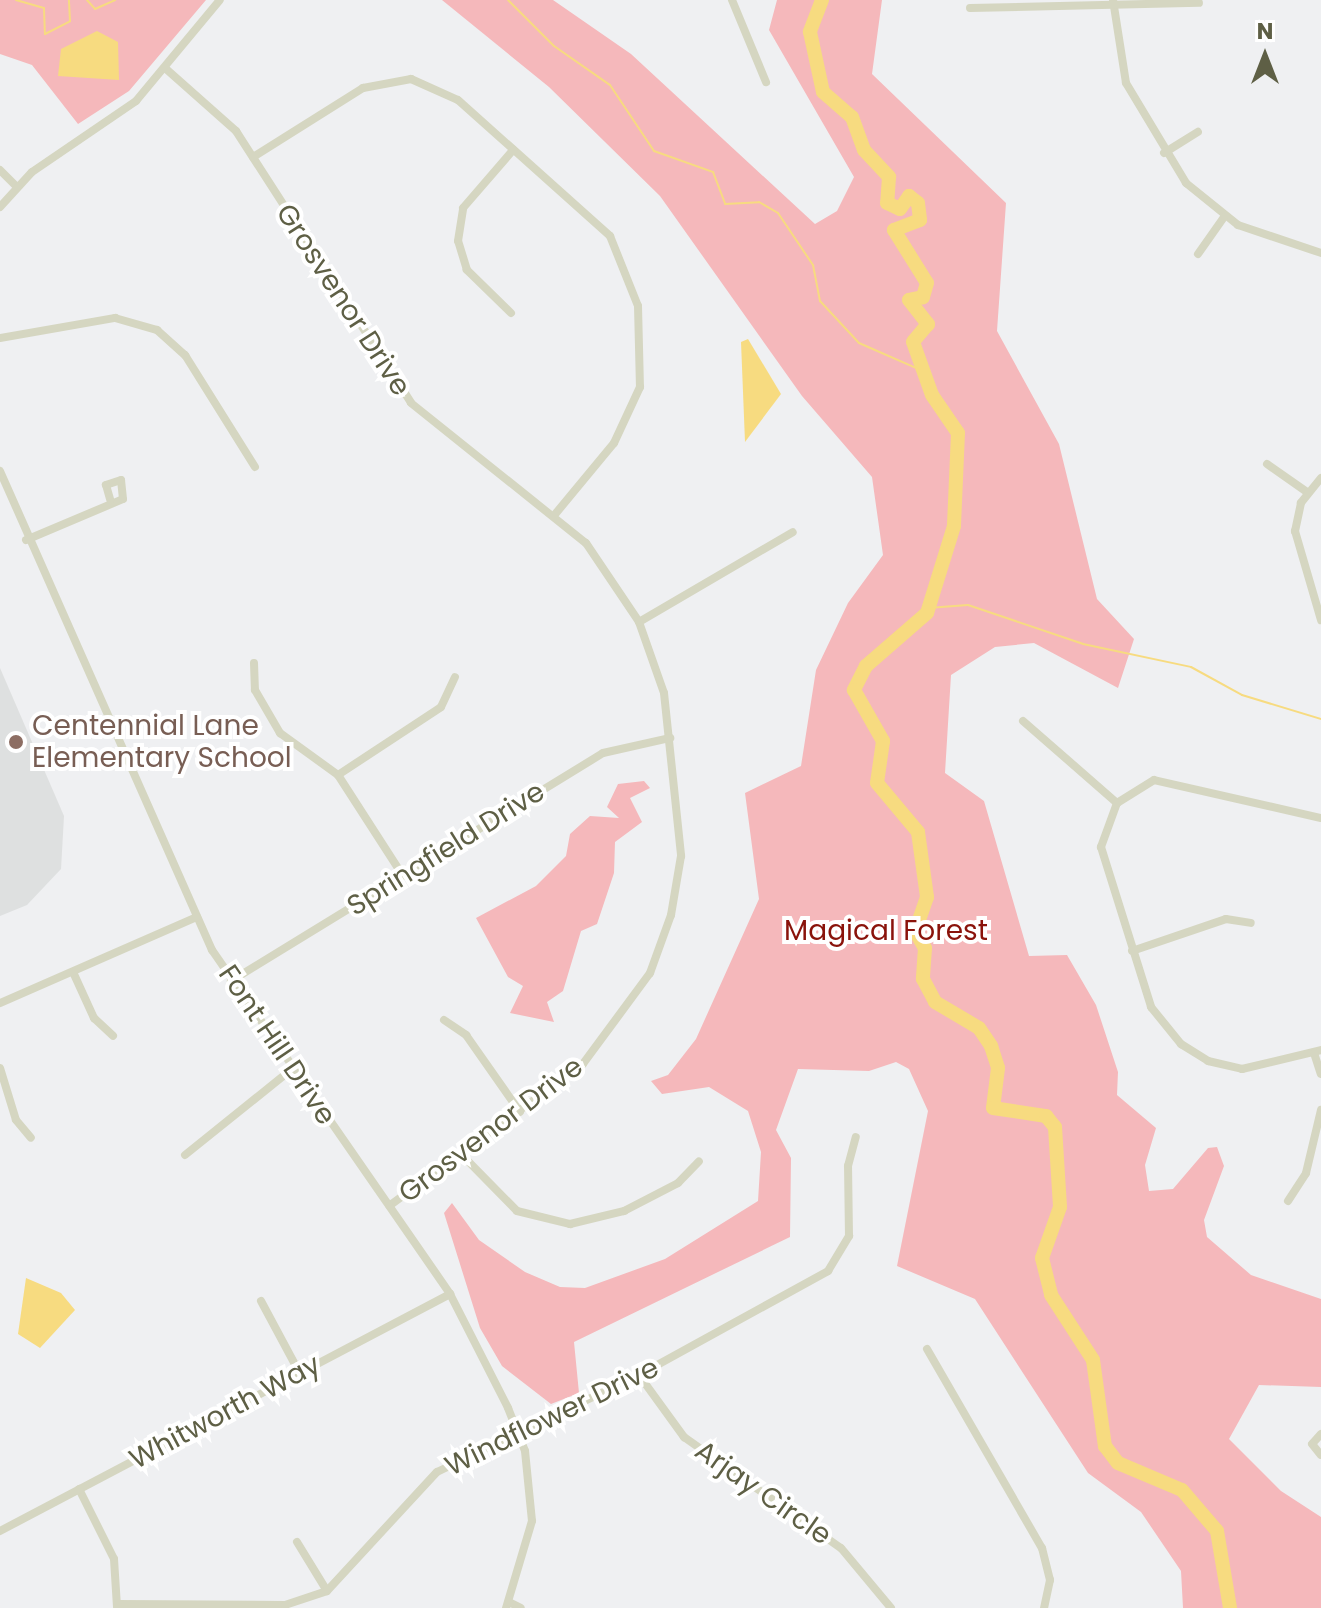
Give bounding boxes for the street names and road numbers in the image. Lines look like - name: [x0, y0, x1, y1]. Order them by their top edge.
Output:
- street label: Grosvenor Drive: [269, 198, 417, 402]
- street label: Springfield Drive: [341, 775, 551, 923]
- street label: Font Hill Drive: [211, 959, 343, 1131]
- street label: Grosvenor Drive: [392, 1050, 590, 1210]
- street label: Whitworth Way: [124, 1348, 326, 1476]
- street label: Windflower Drive: [440, 1351, 664, 1483]
- street label: Arjay Circle: [688, 1434, 838, 1552]

